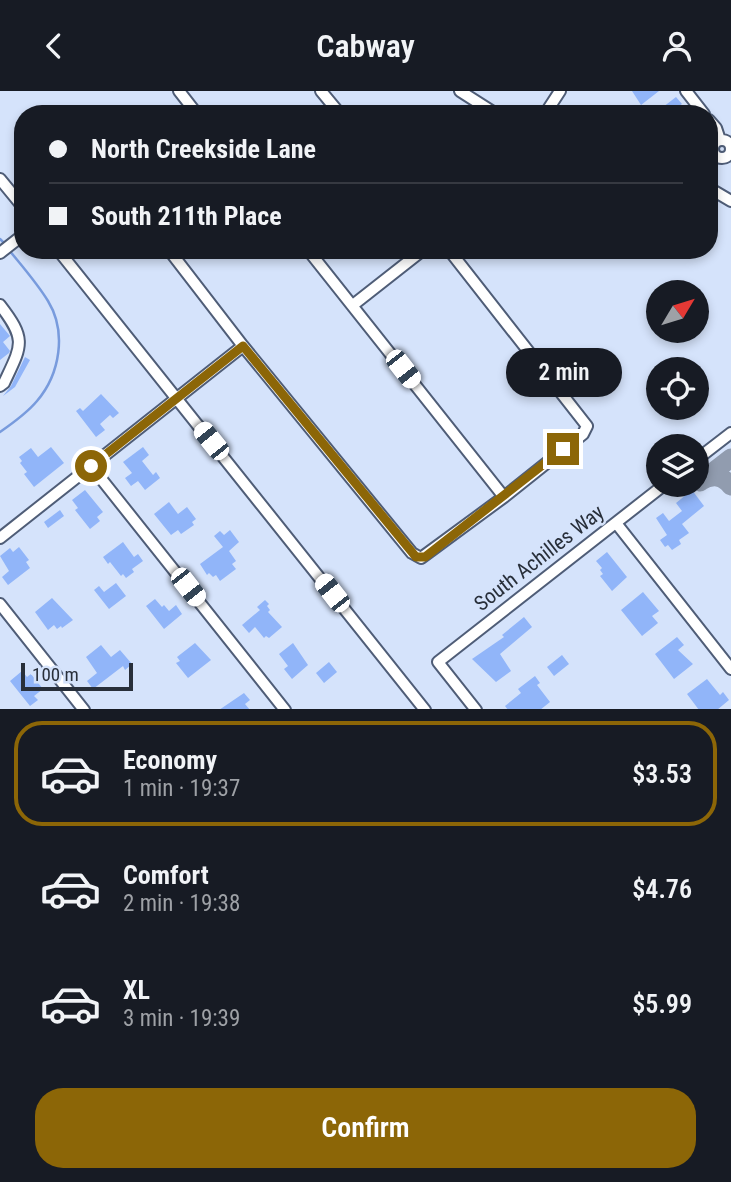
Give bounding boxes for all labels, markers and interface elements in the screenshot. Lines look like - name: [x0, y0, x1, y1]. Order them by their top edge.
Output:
- icon: back: [35, 27, 73, 65]
- text: Cabway: [316, 27, 415, 65]
- icon: person: [658, 27, 696, 65]
- text: North Creekside Lane: [91, 134, 316, 164]
- text: South 211th Place: [91, 201, 282, 231]
- north arrow: [646, 280, 709, 343]
- map controls: [646, 280, 709, 497]
- car: [382, 346, 425, 392]
- callout: 2 min: [505, 347, 621, 397]
- button: locate: [646, 357, 709, 420]
- text: 2 min: [539, 359, 589, 386]
- car: [190, 418, 233, 464]
- route end: [547, 433, 579, 465]
- button: layers: [646, 434, 709, 497]
- route start: [75, 450, 107, 482]
- street label: South Achilles Way: [469, 500, 609, 616]
- car: [167, 564, 210, 610]
- car: [311, 570, 354, 616]
- scale bar: [21, 661, 133, 692]
- text: 100 m: [32, 663, 79, 686]
- icon: car: [39, 742, 102, 805]
- text: Economy: [123, 745, 217, 775]
- text: $3.53: [632, 759, 692, 789]
- text: 1 min · 19:37: [123, 775, 240, 802]
- icon: car: [39, 857, 102, 920]
- text: Comfort: [123, 860, 209, 890]
- text: $4.76: [632, 874, 692, 904]
- text: 2 min · 19:38: [123, 890, 240, 917]
- icon: car: [39, 972, 102, 1035]
- text: XL: [123, 975, 150, 1005]
- text: $5.99: [632, 989, 692, 1019]
- text: 3 min · 19:39: [123, 1005, 240, 1032]
- button: Confirm: [35, 1088, 696, 1168]

